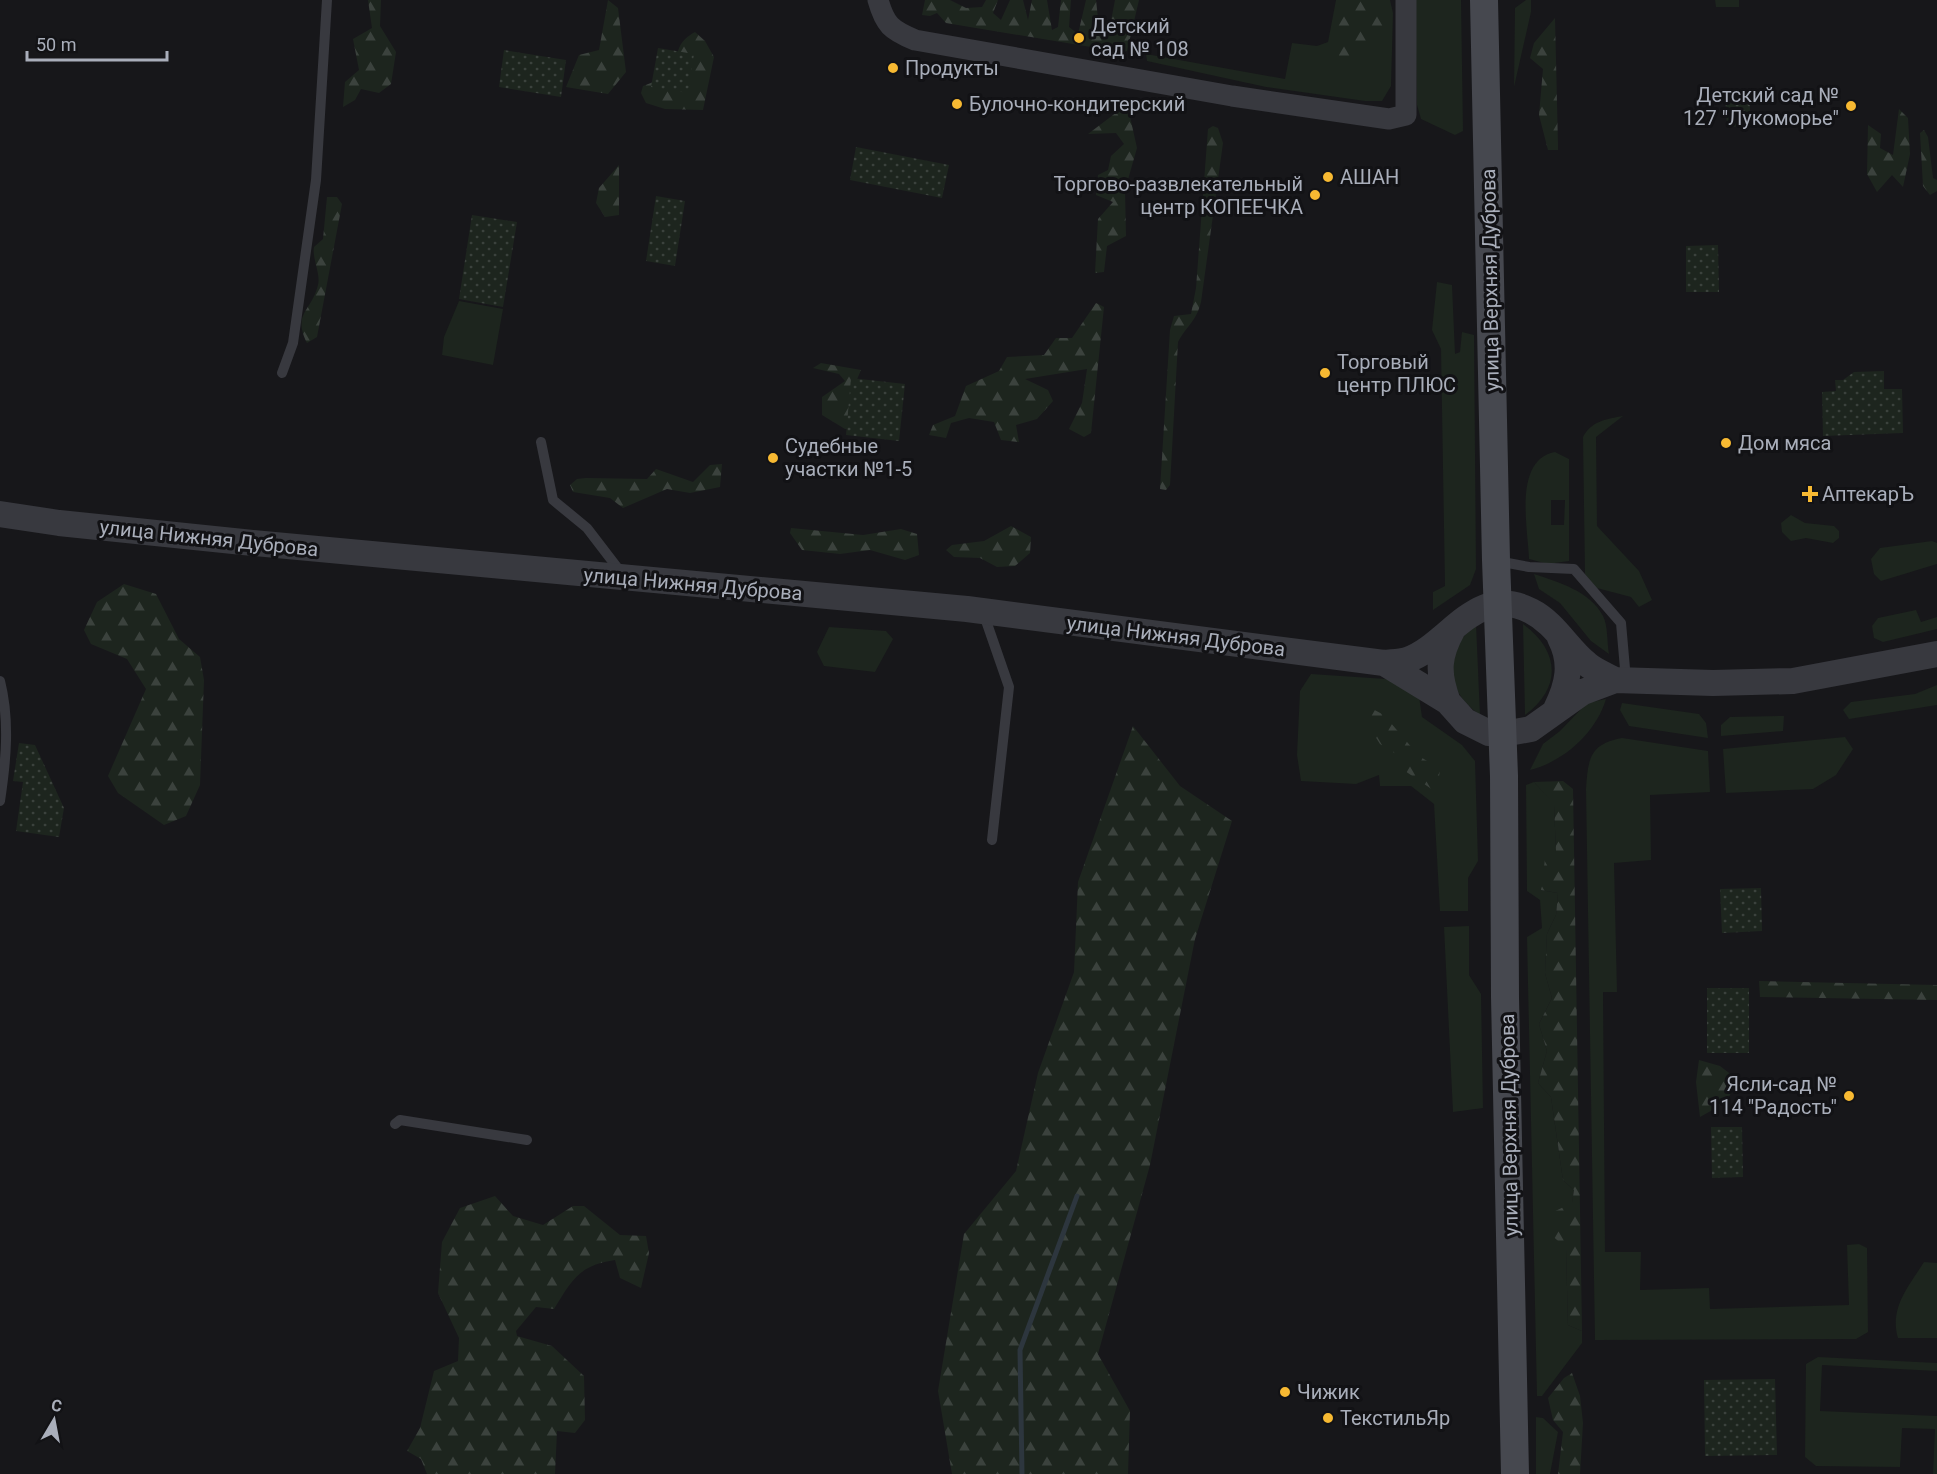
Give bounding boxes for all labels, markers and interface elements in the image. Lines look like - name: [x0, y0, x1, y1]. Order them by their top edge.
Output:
- place label: Детский сад № 108: [1091, 14, 1189, 61]
- scale bar: [27, 24, 166, 62]
- marker: Детский сад № 108: [1072, 31, 1086, 45]
- text: 50 m: [36, 34, 76, 55]
- place label: Продукты: [905, 56, 999, 80]
- marker: Продукты: [886, 61, 900, 75]
- place label: Детский сад № 127 "Лукоморье": [1683, 83, 1839, 130]
- place label: Булочно-кондитерский: [969, 92, 1185, 116]
- marker: Булочно-кондитерский: [950, 97, 964, 111]
- marker: Детский сад № 127 "Лукоморье": [1844, 99, 1858, 113]
- place label: АШАН: [1340, 165, 1399, 189]
- street label: улица Верхняя Дуброва: [1476, 168, 1504, 392]
- marker: АШАН: [1321, 170, 1335, 184]
- place label: Торгово-развлекательный центр КОПЕЕЧКА: [1054, 172, 1303, 219]
- marker: Торгово-развлекательный центр КОПЕЕЧКА: [1308, 188, 1322, 202]
- place label: Торговый центр ПЛЮС: [1337, 350, 1456, 397]
- marker: Торговый центр ПЛЮС: [1318, 366, 1332, 380]
- place label: Дом мяса: [1738, 431, 1831, 455]
- place label: Судебные участки №1-5: [785, 434, 912, 481]
- marker: Дом мяса: [1719, 436, 1733, 450]
- marker: Судебные участки №1-5: [766, 451, 780, 465]
- place label: АптекарЪ: [1822, 482, 1914, 506]
- marker: АптекарЪ: [1803, 487, 1817, 501]
- street label: улица Нижняя Дуброва: [98, 515, 320, 561]
- street label: улица Нижняя Дуброва: [582, 562, 804, 606]
- street label: улица Нижняя Дуброва: [1065, 611, 1287, 661]
- street label: улица Верхняя Дуброва: [1495, 1013, 1523, 1237]
- place label: Ясли-сад № 114 "Радость": [1709, 1072, 1837, 1119]
- marker: Ясли-сад № 114 "Радость": [1842, 1089, 1856, 1103]
- place label: Чижик: [1297, 1380, 1360, 1404]
- marker: Чижик: [1278, 1385, 1292, 1399]
- north arrow: [24, 1390, 84, 1450]
- text: С: [50, 1395, 63, 1416]
- place label: ТекстильЯр: [1340, 1406, 1450, 1430]
- marker: ТекстильЯр: [1321, 1411, 1335, 1425]

